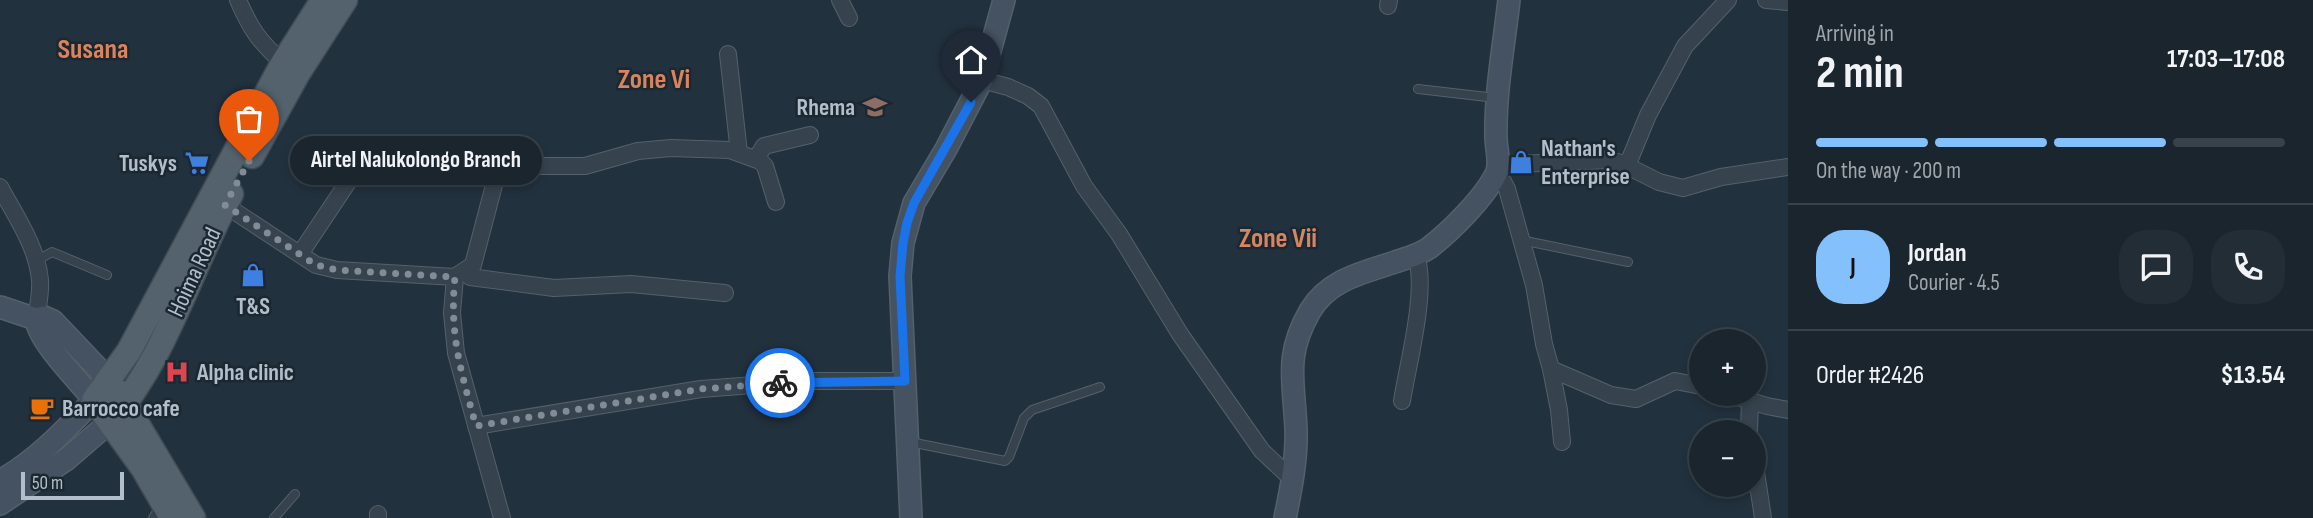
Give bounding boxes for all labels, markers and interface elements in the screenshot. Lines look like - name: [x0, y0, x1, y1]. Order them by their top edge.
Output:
- text: Arriving in: [1816, 20, 1894, 48]
- pin: [941, 30, 1001, 102]
- district label: Susana: [57, 33, 129, 66]
- icon: home: [952, 41, 990, 79]
- text: 17:03–17:08: [2167, 44, 2285, 75]
- text: 2 min: [1816, 46, 1904, 101]
- district label: Zone Vi: [618, 63, 690, 96]
- pin: [219, 89, 279, 161]
- place label: Rhema: [797, 93, 855, 122]
- school or university icon: Rhema: [861, 93, 889, 121]
- icon: bag: [230, 100, 268, 138]
- place label: Nathan's Enterprise: [1541, 134, 1630, 191]
- callout: Airtel Nalukolongo Branch: [291, 136, 543, 186]
- text: Airtel Nalukolongo Branch: [311, 146, 521, 174]
- shop icon: Nathan's Enterprise: [1507, 148, 1535, 176]
- place label: Tuskys: [119, 149, 177, 178]
- supermarket icon: Tuskys: [183, 149, 211, 177]
- text: On the way · 200 m: [1816, 157, 1961, 185]
- district label: Zone Vii: [1239, 222, 1317, 255]
- street label: Hoima Road: [161, 223, 228, 321]
- button: chat: [2119, 230, 2193, 304]
- button: phone: [2211, 230, 2285, 304]
- text: Jordan: [1908, 238, 1966, 269]
- text: J: [1850, 252, 1856, 283]
- shop icon: T&S: [239, 261, 267, 289]
- text: Courier · 4.5: [1908, 269, 2000, 297]
- place label: T&S: [236, 292, 270, 321]
- map controls: [1689, 329, 1766, 497]
- button: +: [1689, 329, 1766, 406]
- courier: [745, 348, 815, 418]
- hospital icon: Alpha clinic: [163, 358, 191, 386]
- place label: Alpha clinic: [196, 358, 294, 387]
- text: Order #2426: [1816, 360, 1924, 391]
- text: $13.54: [2220, 360, 2285, 391]
- icon: bike: [761, 364, 799, 402]
- cafe icon: Barrocco cafe: [28, 394, 56, 422]
- place label: Barrocco cafe: [62, 394, 180, 423]
- button: −: [1689, 420, 1766, 497]
- scale bar: [21, 469, 124, 501]
- text: 50 m: [32, 472, 63, 495]

